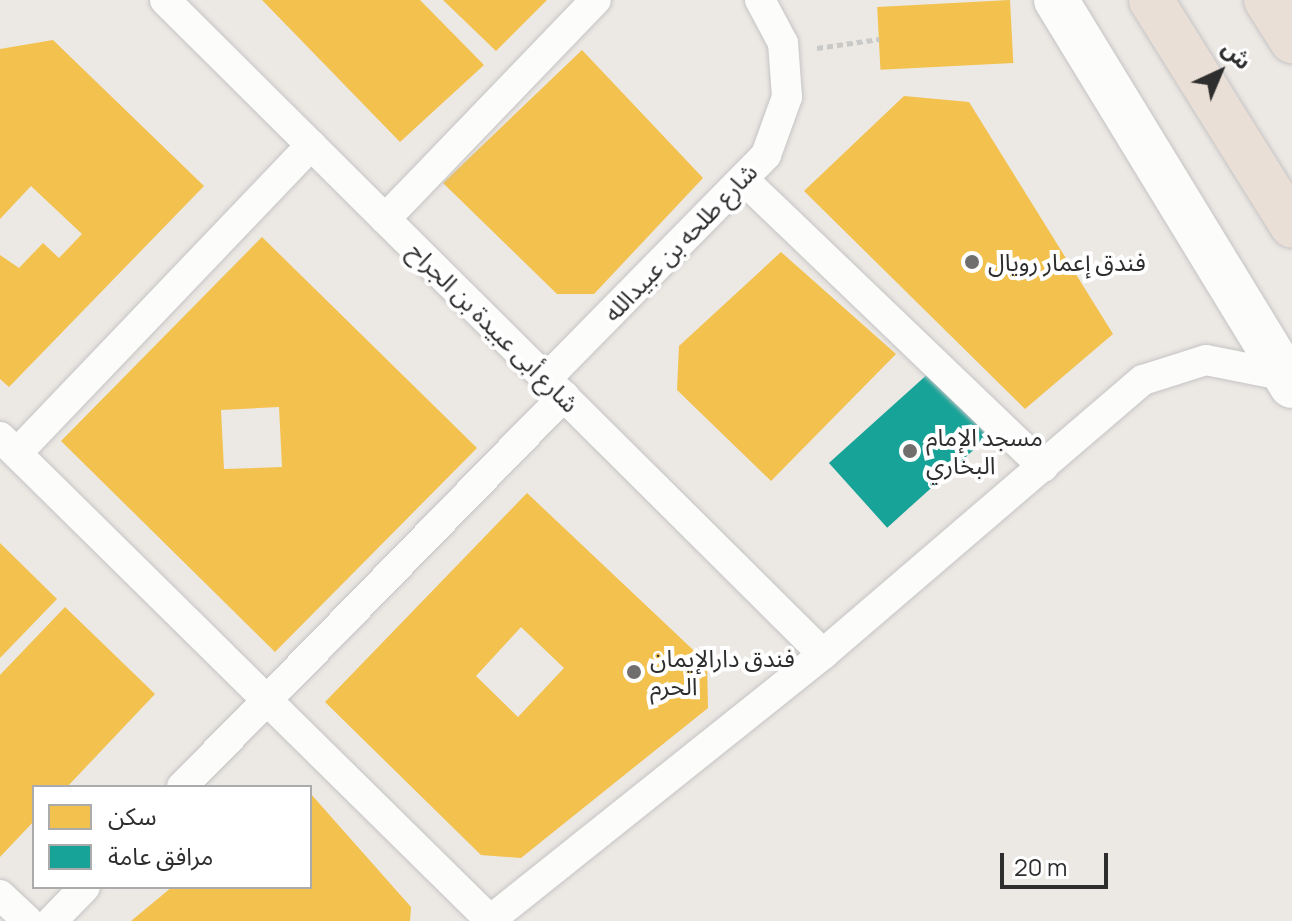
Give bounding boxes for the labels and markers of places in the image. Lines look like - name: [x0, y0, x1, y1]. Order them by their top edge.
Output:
- place label: فندق إعمار رويال: [988, 248, 1146, 276]
- marker: فندق إعمار رويال: [963, 253, 981, 271]
- place label: مسجد الإمام البخاري: [926, 423, 1043, 479]
- marker: مسجد الإمام البخاري: [901, 442, 919, 460]
- place label: فندق دارالإيمان الحرم: [650, 644, 795, 700]
- marker: فندق دارالإيمان الحرم: [625, 663, 643, 681]

